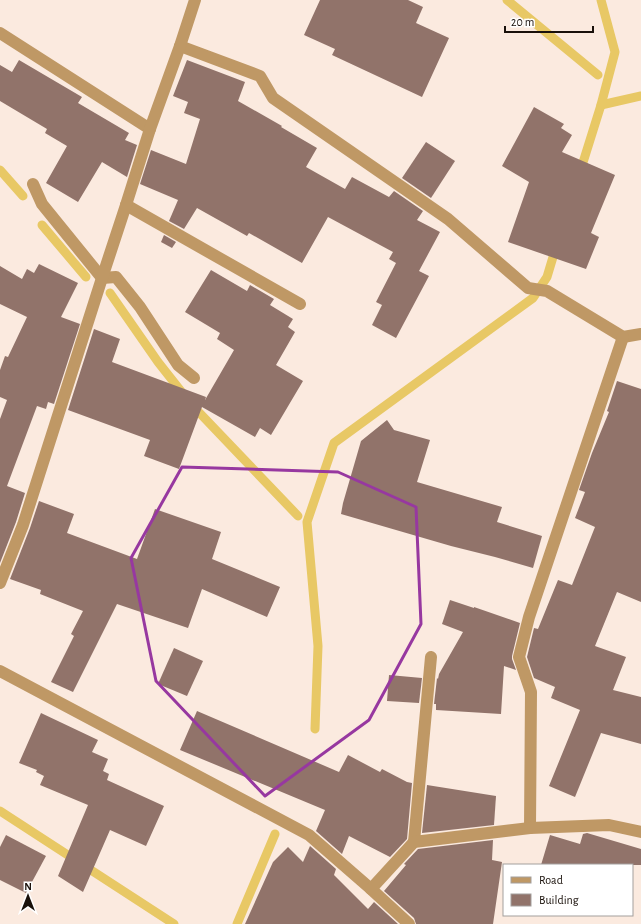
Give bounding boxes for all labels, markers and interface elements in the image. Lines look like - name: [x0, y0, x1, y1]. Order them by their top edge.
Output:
- scale bar: [505, 8, 593, 34]
- text: 20 m: [511, 16, 534, 28]
- legend: [503, 864, 633, 916]
- text: Road: [539, 874, 563, 886]
- north arrow: [8, 876, 48, 916]
- text: N: [24, 881, 32, 892]
- text: Building: [539, 894, 579, 906]

